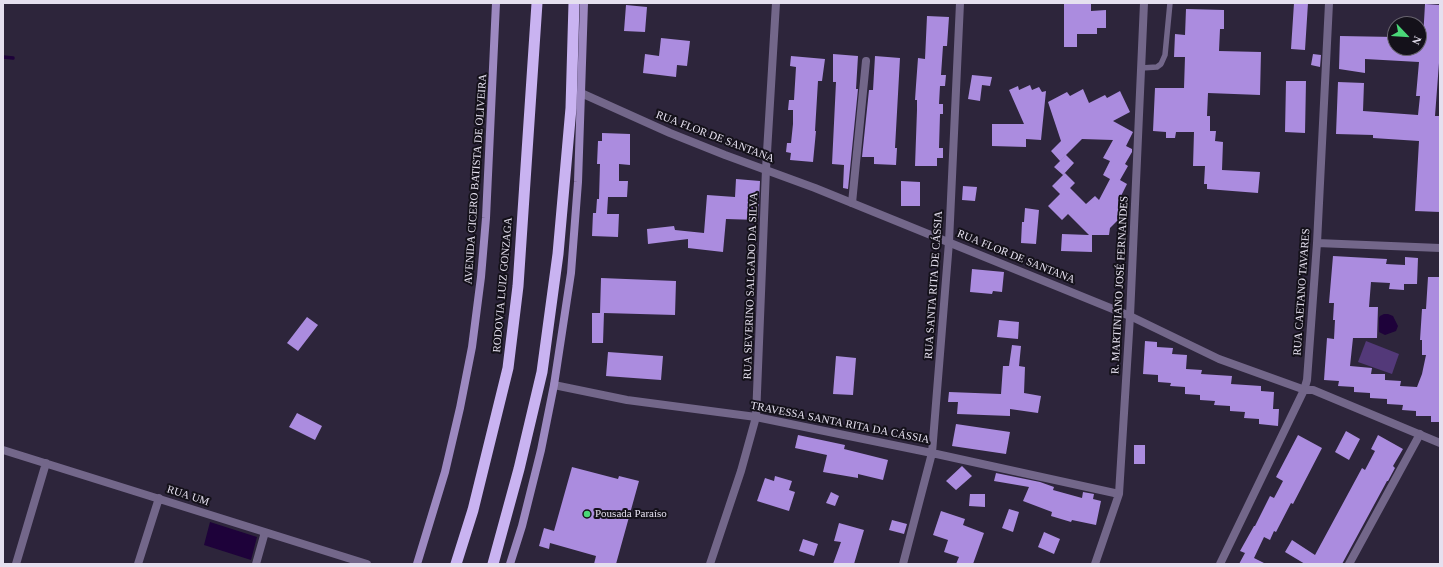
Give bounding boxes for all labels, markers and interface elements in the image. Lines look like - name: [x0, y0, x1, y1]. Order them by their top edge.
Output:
- north arrow: [1387, 16, 1427, 56]
- text: N: [1410, 35, 1424, 47]
- street label: AVENIDA CICERO BATISTA DE OLIVEIRA: [462, 73, 490, 285]
- street label: RUA FLOR DE SANTANA: [654, 108, 776, 166]
- street label: RUA SEVERINO SALGADO DA SILVA: [741, 192, 761, 380]
- street label: R. MARTINIANO JOSÉ FERNANDES: [1109, 196, 1131, 374]
- street label: RUA SANTA RITA DE CÁSSIA: [922, 210, 946, 360]
- street label: RODOVIA LUIZ GONZAGA: [491, 217, 515, 353]
- street label: RUA FLOR DE SANTANA: [955, 227, 1077, 287]
- street label: RUA CAETANO TAVARES: [1291, 228, 1313, 356]
- street label: TRAVESSA SANTA RITA DA CÁSSIA: [749, 399, 931, 447]
- street label: RUA UM: [165, 483, 211, 509]
- place label: Pousada Paraíso: [595, 507, 667, 521]
- marker: Pousada Paraíso: [582, 509, 592, 519]

